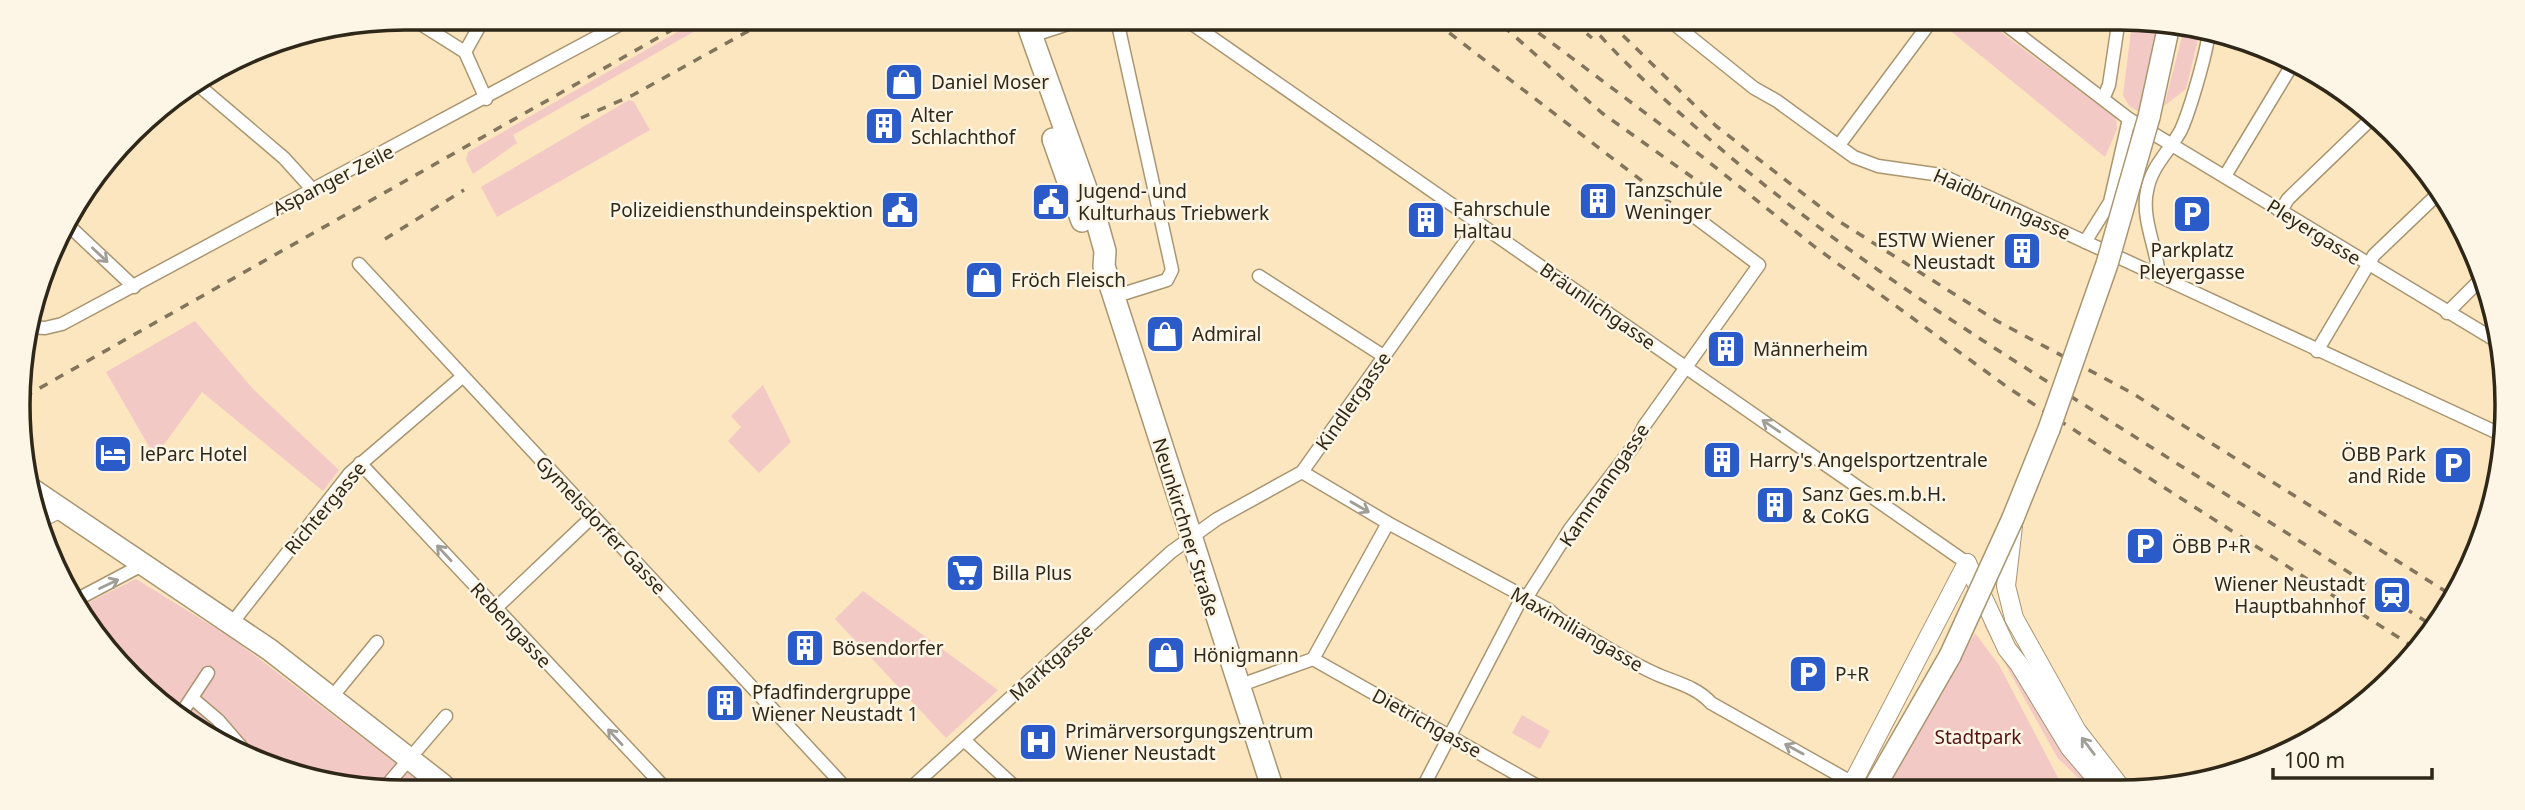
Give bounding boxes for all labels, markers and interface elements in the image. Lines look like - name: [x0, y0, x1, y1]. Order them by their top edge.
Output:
- shop icon: Daniel Moser: [883, 61, 925, 103]
- place label: Daniel Moser: [931, 69, 1049, 95]
- place label: Alter Schlachthof: [911, 102, 1017, 150]
- building icon: Alter Schlachthof: [863, 105, 905, 147]
- street label: Aspanger Zeile: [268, 138, 398, 222]
- street label: Haidbrunngasse: [1929, 162, 2075, 246]
- place label: Tanzschule Weninger: [1625, 177, 1723, 225]
- place label: Jugend- und Kulturhaus Triebwerk: [1076, 178, 1269, 226]
- building icon: Tanzschule Weninger: [1577, 180, 1619, 222]
- public building icon: Jugend- und Kulturhaus Triebwerk: [1030, 181, 1072, 223]
- public building icon: Polizeidiensthundeinspektion: [879, 189, 921, 231]
- parking icon: Parkplatz Pleyergasse: [2171, 193, 2213, 235]
- street label: Pleyergasse: [2262, 193, 2366, 271]
- place label: Fahrschule Haltau: [1453, 196, 1550, 244]
- place label: Polizeidiensthundeinspektion: [610, 197, 873, 223]
- building icon: Fahrschule Haltau: [1405, 199, 1447, 241]
- place label: ESTW Wiener Neustadt: [1877, 227, 1995, 275]
- building icon: ESTW Wiener Neustadt: [2001, 230, 2043, 272]
- place label: Parkplatz Pleyergasse: [2139, 237, 2245, 285]
- one-way arrow: [91, 246, 108, 263]
- street label: Bräunlichgasse: [1535, 256, 1661, 356]
- shop icon: Fröch Fleisch: [963, 259, 1005, 301]
- place label: Fröch Fleisch: [1011, 267, 1126, 293]
- shop icon: Admiral: [1144, 313, 1186, 355]
- place label: Admiral: [1192, 321, 1262, 347]
- building icon: Männerheim: [1705, 328, 1747, 370]
- place label: Männerheim: [1753, 336, 1868, 362]
- street label: Kindlergasse: [1309, 347, 1397, 455]
- street label: Kammanngasse: [1553, 418, 1655, 552]
- one-way arrow: [1761, 419, 1781, 433]
- hotel icon: leParc Hotel: [92, 433, 134, 475]
- street label: Neunkirchner Straße: [1146, 435, 1226, 619]
- building icon: Harry's Angelsportzentrale: [1701, 439, 1743, 481]
- place label: leParc Hotel: [140, 441, 247, 467]
- place label: ÖBB Park and Ride: [2341, 441, 2426, 489]
- parking icon: ÖBB Park and Ride: [2432, 444, 2474, 486]
- place label: Harry's Angelsportzentrale: [1749, 447, 1988, 473]
- street label: Gymelsdorfer Gasse: [530, 450, 672, 600]
- street label: Richtergasse: [278, 456, 372, 560]
- place label: Sanz Ges.m.b.H. & CoKG: [1802, 481, 1946, 529]
- building icon: Sanz Ges.m.b.H. & CoKG: [1754, 484, 1796, 526]
- one-way arrow: [1350, 500, 1370, 514]
- parking icon: ÖBB P+R: [2124, 525, 2166, 567]
- place label: ÖBB P+R: [2172, 533, 2251, 559]
- one-way arrow: [435, 545, 452, 562]
- supermarket icon: Billa Plus: [944, 552, 986, 594]
- place label: Billa Plus: [992, 560, 1072, 586]
- place label: Wiener Neustadt Hauptbahnhof: [2214, 571, 2366, 619]
- station icon: Wiener Neustadt Hauptbahnhof: [2371, 574, 2413, 616]
- one-way arrow: [98, 576, 119, 590]
- street label: Rebengasse: [465, 577, 557, 673]
- street label: Maximiliangasse: [1506, 580, 1648, 678]
- street label: Marktgasse: [1004, 618, 1098, 706]
- building icon: Bösendorfer: [784, 627, 826, 669]
- shop icon: Hönigmann: [1145, 634, 1187, 676]
- place label: Bösendorfer: [832, 635, 944, 661]
- place label: Hönigmann: [1193, 642, 1299, 668]
- parking icon: P+R: [1787, 653, 1829, 695]
- place label: P+R: [1835, 661, 1869, 687]
- place label: Pfadfindergruppe Wiener Neustadt 1: [752, 679, 918, 727]
- building icon: Pfadfindergruppe Wiener Neustadt 1: [704, 682, 746, 724]
- street label: Dietrichgasse: [1368, 682, 1486, 764]
- place label: Primärversorgungszentrum Wiener Neustadt: [1065, 718, 1314, 766]
- hospital icon: Primärversorgungszentrum Wiener Neustadt: [1017, 721, 1059, 763]
- park label: Stadtpark: [1935, 724, 2021, 750]
- one-way arrow: [607, 728, 623, 746]
- scale bar: [2273, 736, 2432, 780]
- one-way arrow: [2080, 737, 2095, 756]
- one-way arrow: [1784, 742, 1805, 755]
- text: 100 m: [2284, 746, 2345, 774]

